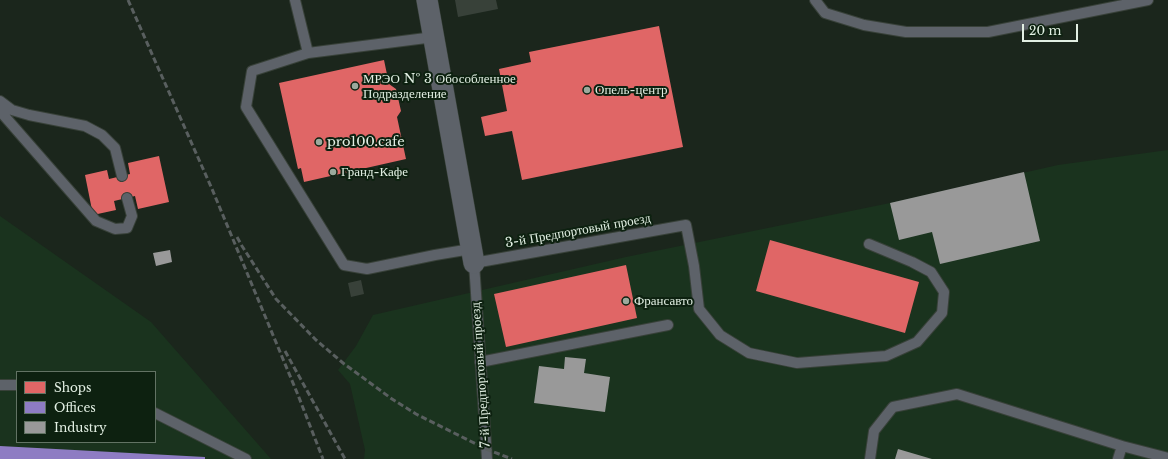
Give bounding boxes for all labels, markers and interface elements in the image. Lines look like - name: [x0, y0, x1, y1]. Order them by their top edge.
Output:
- scale bar: [1024, 16, 1080, 42]
- text: 20 m: [1029, 23, 1061, 38]
- place label: МРЭО № 3 Обособленное Подразделение: [363, 71, 516, 102]
- marker: МРЭО № 3 Обособленное Подразделение: [350, 81, 360, 91]
- place label: Опель-центр: [595, 82, 668, 98]
- marker: Опель-центр: [582, 85, 592, 95]
- place label: pro100.cafe: [327, 134, 405, 150]
- marker: pro100.cafe: [314, 137, 324, 147]
- place label: Гранд-Кафе: [341, 164, 408, 180]
- marker: Гранд-Кафе: [328, 167, 338, 177]
- street label: 3-й Предпортовый проезд: [504, 210, 652, 252]
- place label: Франсавто: [634, 293, 693, 309]
- marker: Франсавто: [621, 296, 631, 306]
- street label: 7-й Предпортовый проезд: [468, 302, 494, 448]
- legend: [16, 371, 156, 443]
- text: Shops: [54, 380, 91, 395]
- text: Offices: [54, 400, 96, 415]
- text: Industry: [54, 420, 107, 435]

